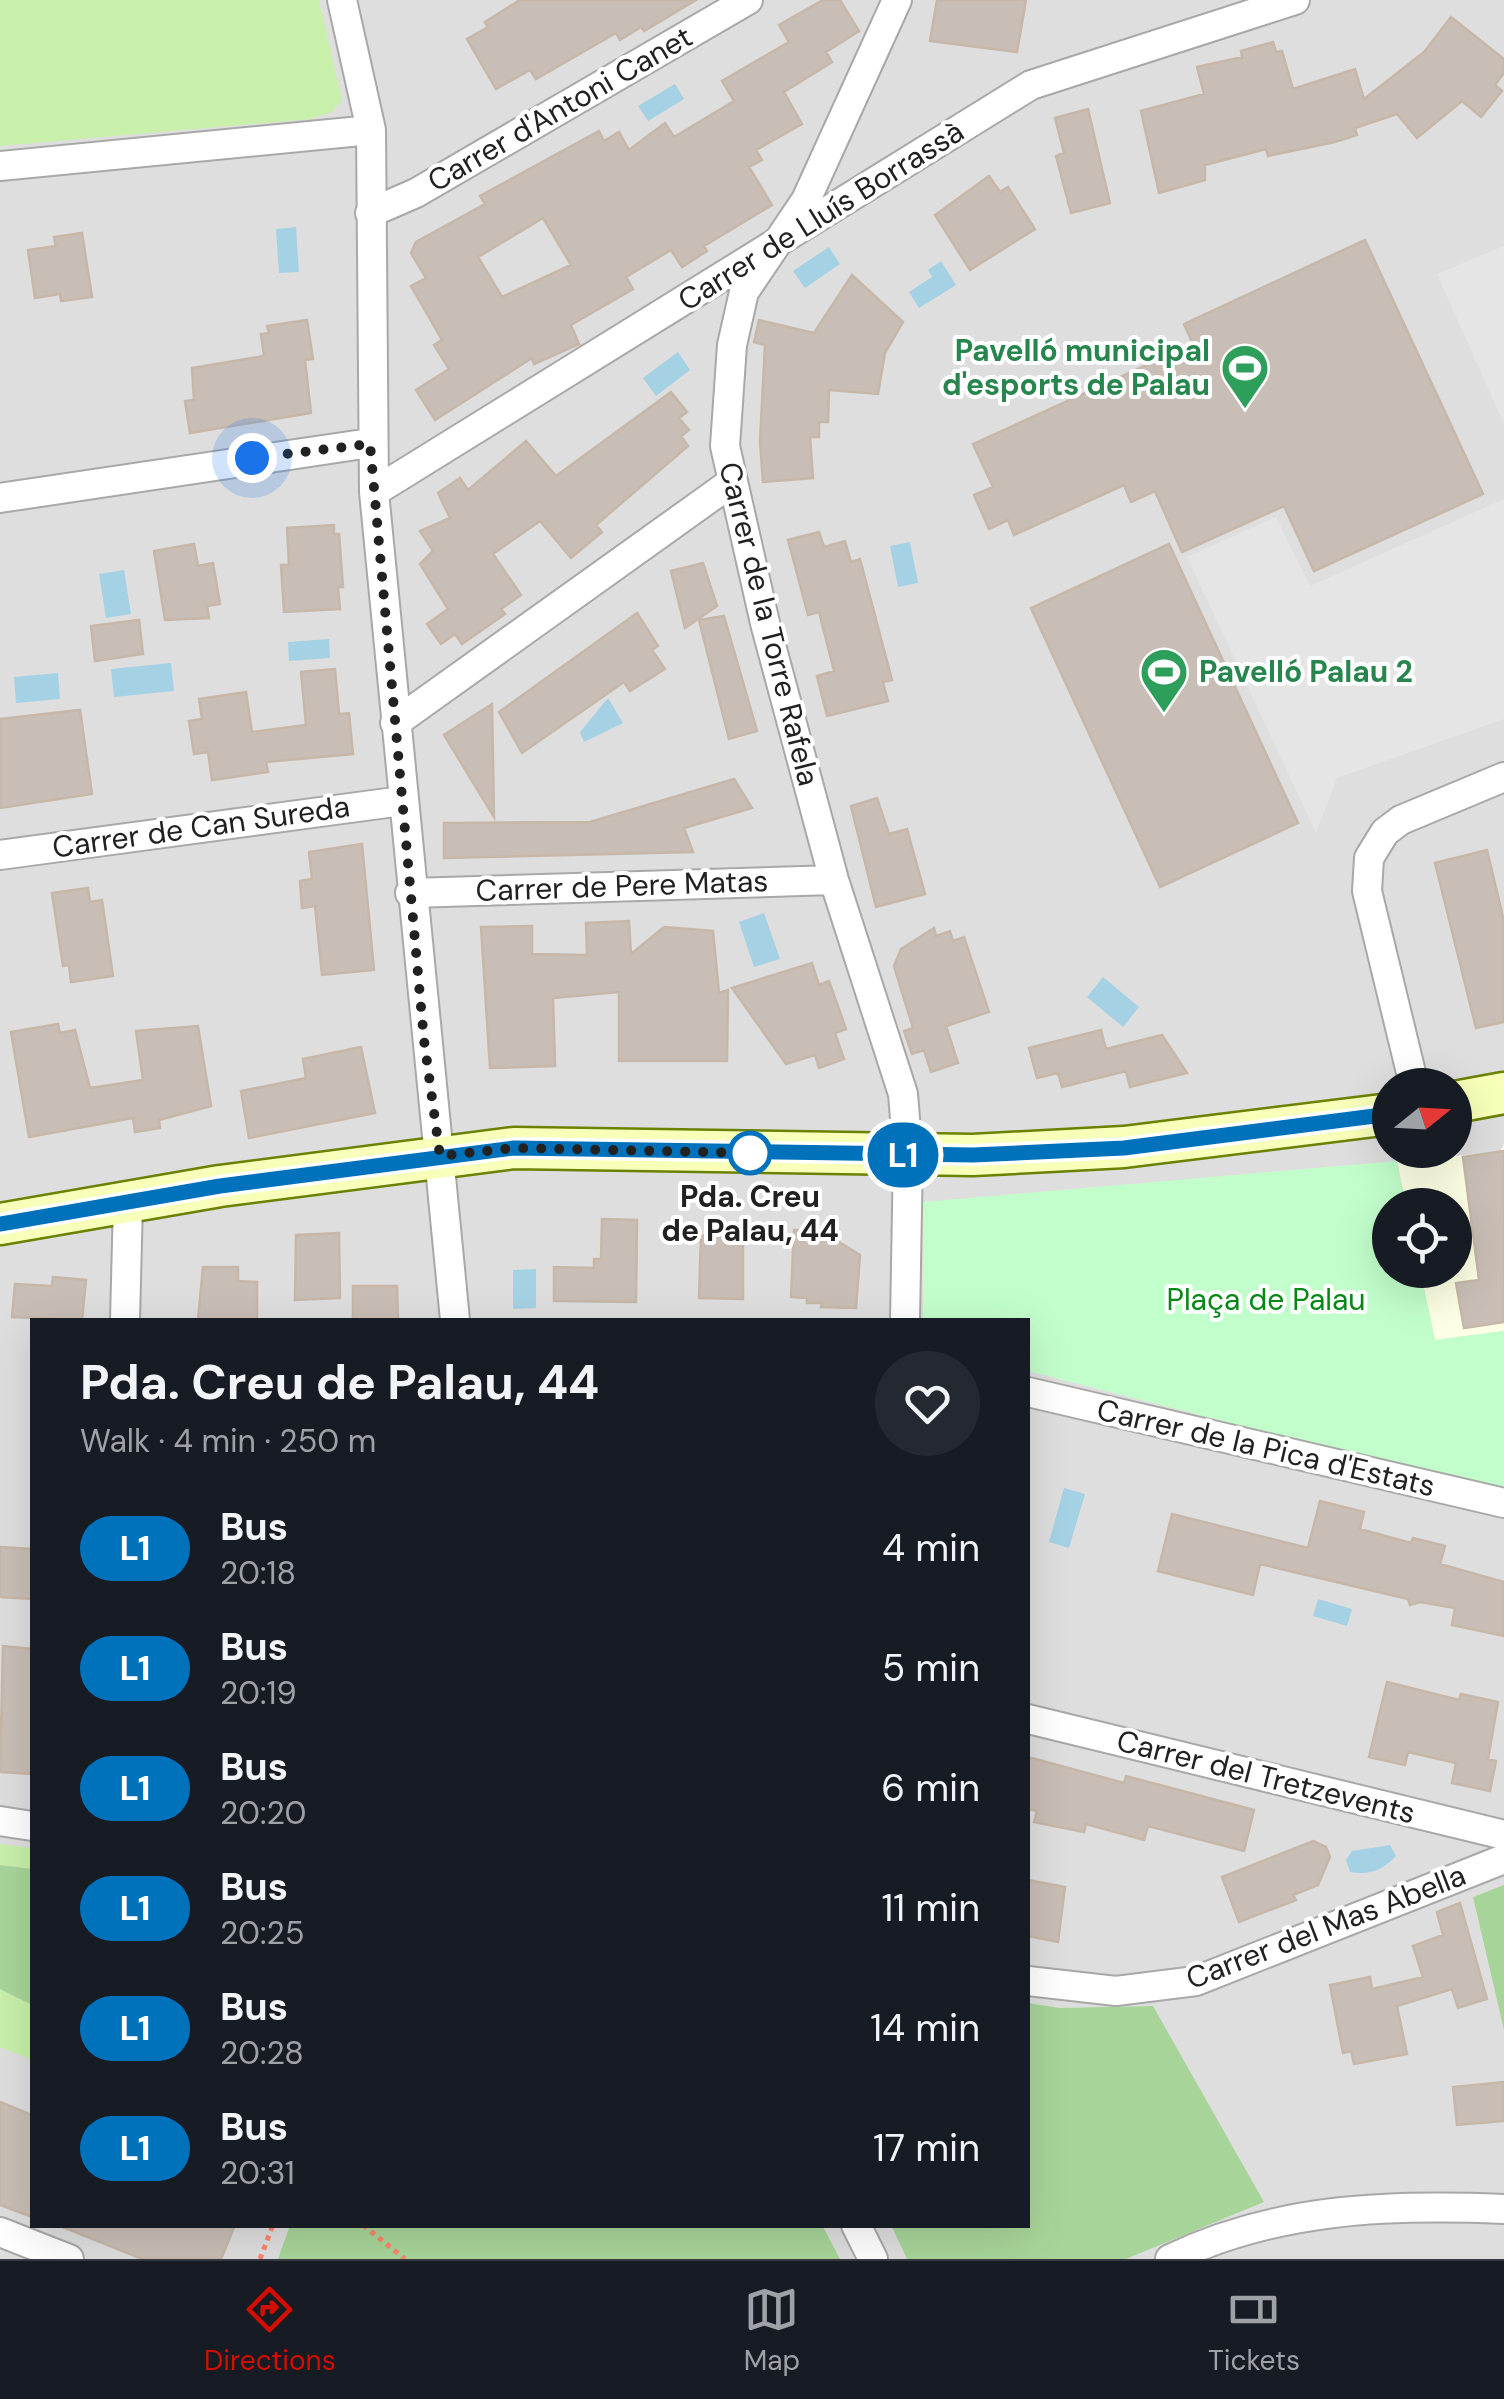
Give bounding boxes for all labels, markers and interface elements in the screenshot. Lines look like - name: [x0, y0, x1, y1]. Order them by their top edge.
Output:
- street label: Carrer d'Antoni Canet: [420, 17, 699, 200]
- street label: Carrer de Lluís Borrassà: [671, 112, 971, 319]
- place label: Pavelló municipal d'esports de Palau: [942, 331, 1210, 404]
- sports icon: Pavelló municipal d'esports de Palau: [1219, 342, 1271, 410]
- your location: [227, 433, 277, 483]
- street label: Carrer de la Torre Rafela: [710, 458, 829, 790]
- sports icon: Pavelló Palau 2: [1138, 646, 1190, 714]
- place label: Pavelló Palau 2: [1199, 652, 1413, 691]
- street label: Carrer de Can Sureda: [50, 786, 352, 867]
- street label: Carrer de Pere Matas: [475, 861, 769, 910]
- north arrow: [1372, 1068, 1472, 1168]
- map controls: [1372, 1068, 1472, 1288]
- line badge: L1: [858, 1122, 948, 1188]
- marker: Pda. Creu de Palau, 44: [729, 1132, 771, 1174]
- text: L1: [887, 1132, 919, 1178]
- place label: Pda. Creu de Palau, 44: [661, 1177, 839, 1250]
- button: locate: [1372, 1188, 1472, 1288]
- park label: Plaça de Palau: [1167, 1280, 1365, 1319]
- text: Pda. Creu de Palau, 44: [80, 1351, 599, 1414]
- button: heart: [875, 1351, 980, 1456]
- street label: Carrer de la Pica d'Estats: [1093, 1390, 1439, 1505]
- text: Walk · 4 min · 250 m: [80, 1420, 376, 1462]
- text: Bus: [220, 1502, 288, 1552]
- text: 4 min: [882, 1523, 980, 1573]
- text: L1: [119, 1525, 151, 1571]
- text: 20:18: [220, 1552, 296, 1594]
- text: Bus: [220, 1622, 288, 1672]
- text: 5 min: [882, 1643, 980, 1693]
- text: L1: [119, 1645, 151, 1691]
- text: 20:19: [220, 1672, 297, 1714]
- street label: Carrer del Tretzevents: [1113, 1721, 1419, 1832]
- text: Bus: [220, 1742, 288, 1792]
- text: 6 min: [881, 1763, 980, 1813]
- text: L1: [119, 1765, 151, 1811]
- text: 20:20: [220, 1792, 306, 1834]
- street label: Carrer del Mas Abella: [1181, 1855, 1471, 1998]
- text: Bus: [220, 1862, 288, 1912]
- text: 11 min: [881, 1883, 980, 1933]
- text: L1: [119, 1885, 151, 1931]
- text: 20:25: [220, 1912, 304, 1954]
- text: Bus: [220, 1982, 288, 2032]
- text: 14 min: [870, 2003, 980, 2053]
- text: L1: [119, 2005, 151, 2051]
- text: 20:28: [220, 2032, 304, 2074]
- text: Bus: [220, 2102, 288, 2152]
- text: 17 min: [873, 2123, 980, 2173]
- text: L1: [119, 2125, 151, 2171]
- text: 20:31: [220, 2152, 295, 2194]
- tab: Directions: [204, 2282, 336, 2379]
- tab: Map: [744, 2282, 800, 2379]
- tab: Tickets: [1208, 2282, 1300, 2379]

